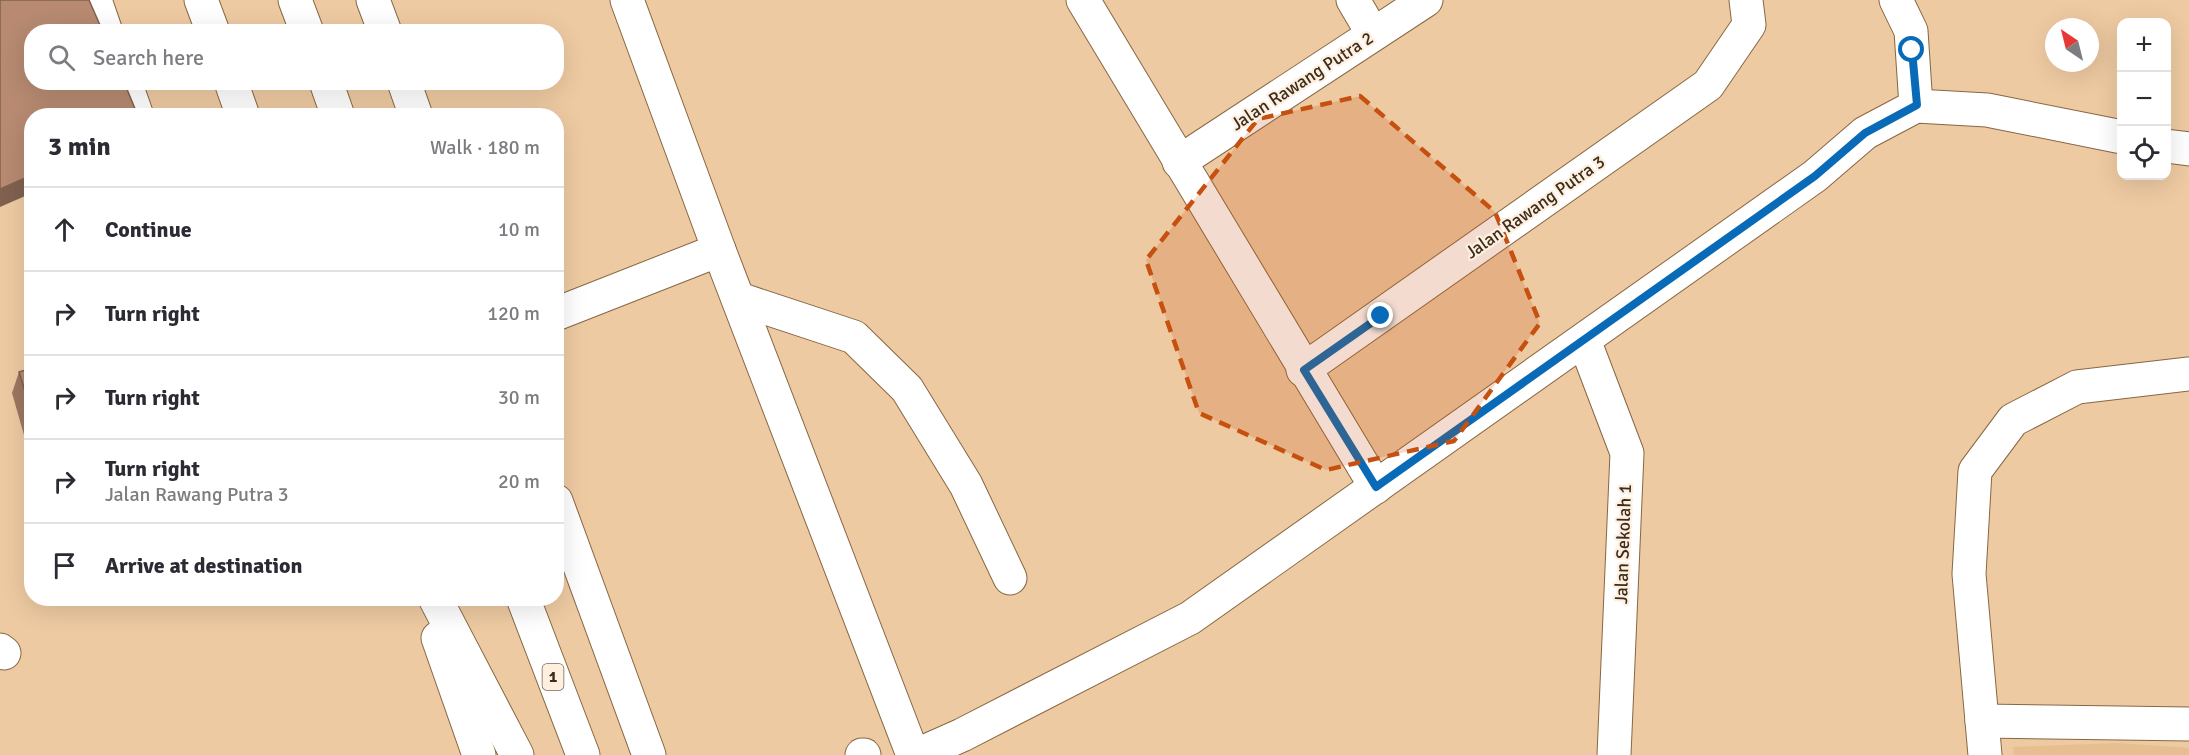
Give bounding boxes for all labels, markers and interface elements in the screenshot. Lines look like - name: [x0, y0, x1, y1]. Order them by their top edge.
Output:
- north arrow: [2045, 18, 2099, 72]
- map controls: [2117, 18, 2171, 180]
- button: +: [2117, 18, 2171, 72]
- search box: [24, 24, 564, 90]
- street label: Jalan Rawang Putra 2: [1227, 27, 1377, 135]
- route start: [1898, 36, 1924, 62]
- icon: search: [45, 41, 78, 74]
- text: Search here: [93, 44, 204, 71]
- button: −: [2117, 72, 2171, 126]
- button: locate: [2117, 126, 2171, 180]
- text: 3 min: [48, 131, 111, 163]
- text: Walk · 180 m: [430, 135, 540, 160]
- street label: Jalan Rawang Putra 3: [1461, 151, 1609, 263]
- icon: ahead: [48, 213, 81, 246]
- text: Continue: [105, 216, 192, 243]
- text: 10 m: [498, 217, 540, 242]
- icon: right: [48, 297, 81, 330]
- text: Turn right: [105, 300, 200, 327]
- text: 120 m: [487, 301, 540, 326]
- route end: [1367, 302, 1393, 328]
- icon: right: [48, 381, 81, 414]
- text: Turn right: [105, 384, 200, 411]
- text: 30 m: [498, 385, 540, 410]
- text: Turn right: [105, 455, 200, 482]
- icon: right: [48, 465, 81, 498]
- text: 20 m: [498, 469, 540, 494]
- text: Jalan Rawang Putra 3: [105, 482, 289, 507]
- street label: Jalan Sekolah 1: [1610, 484, 1636, 604]
- icon: arrive: [48, 549, 81, 582]
- text: Arrive at destination: [105, 552, 302, 579]
- road number: 1: [542, 664, 564, 690]

